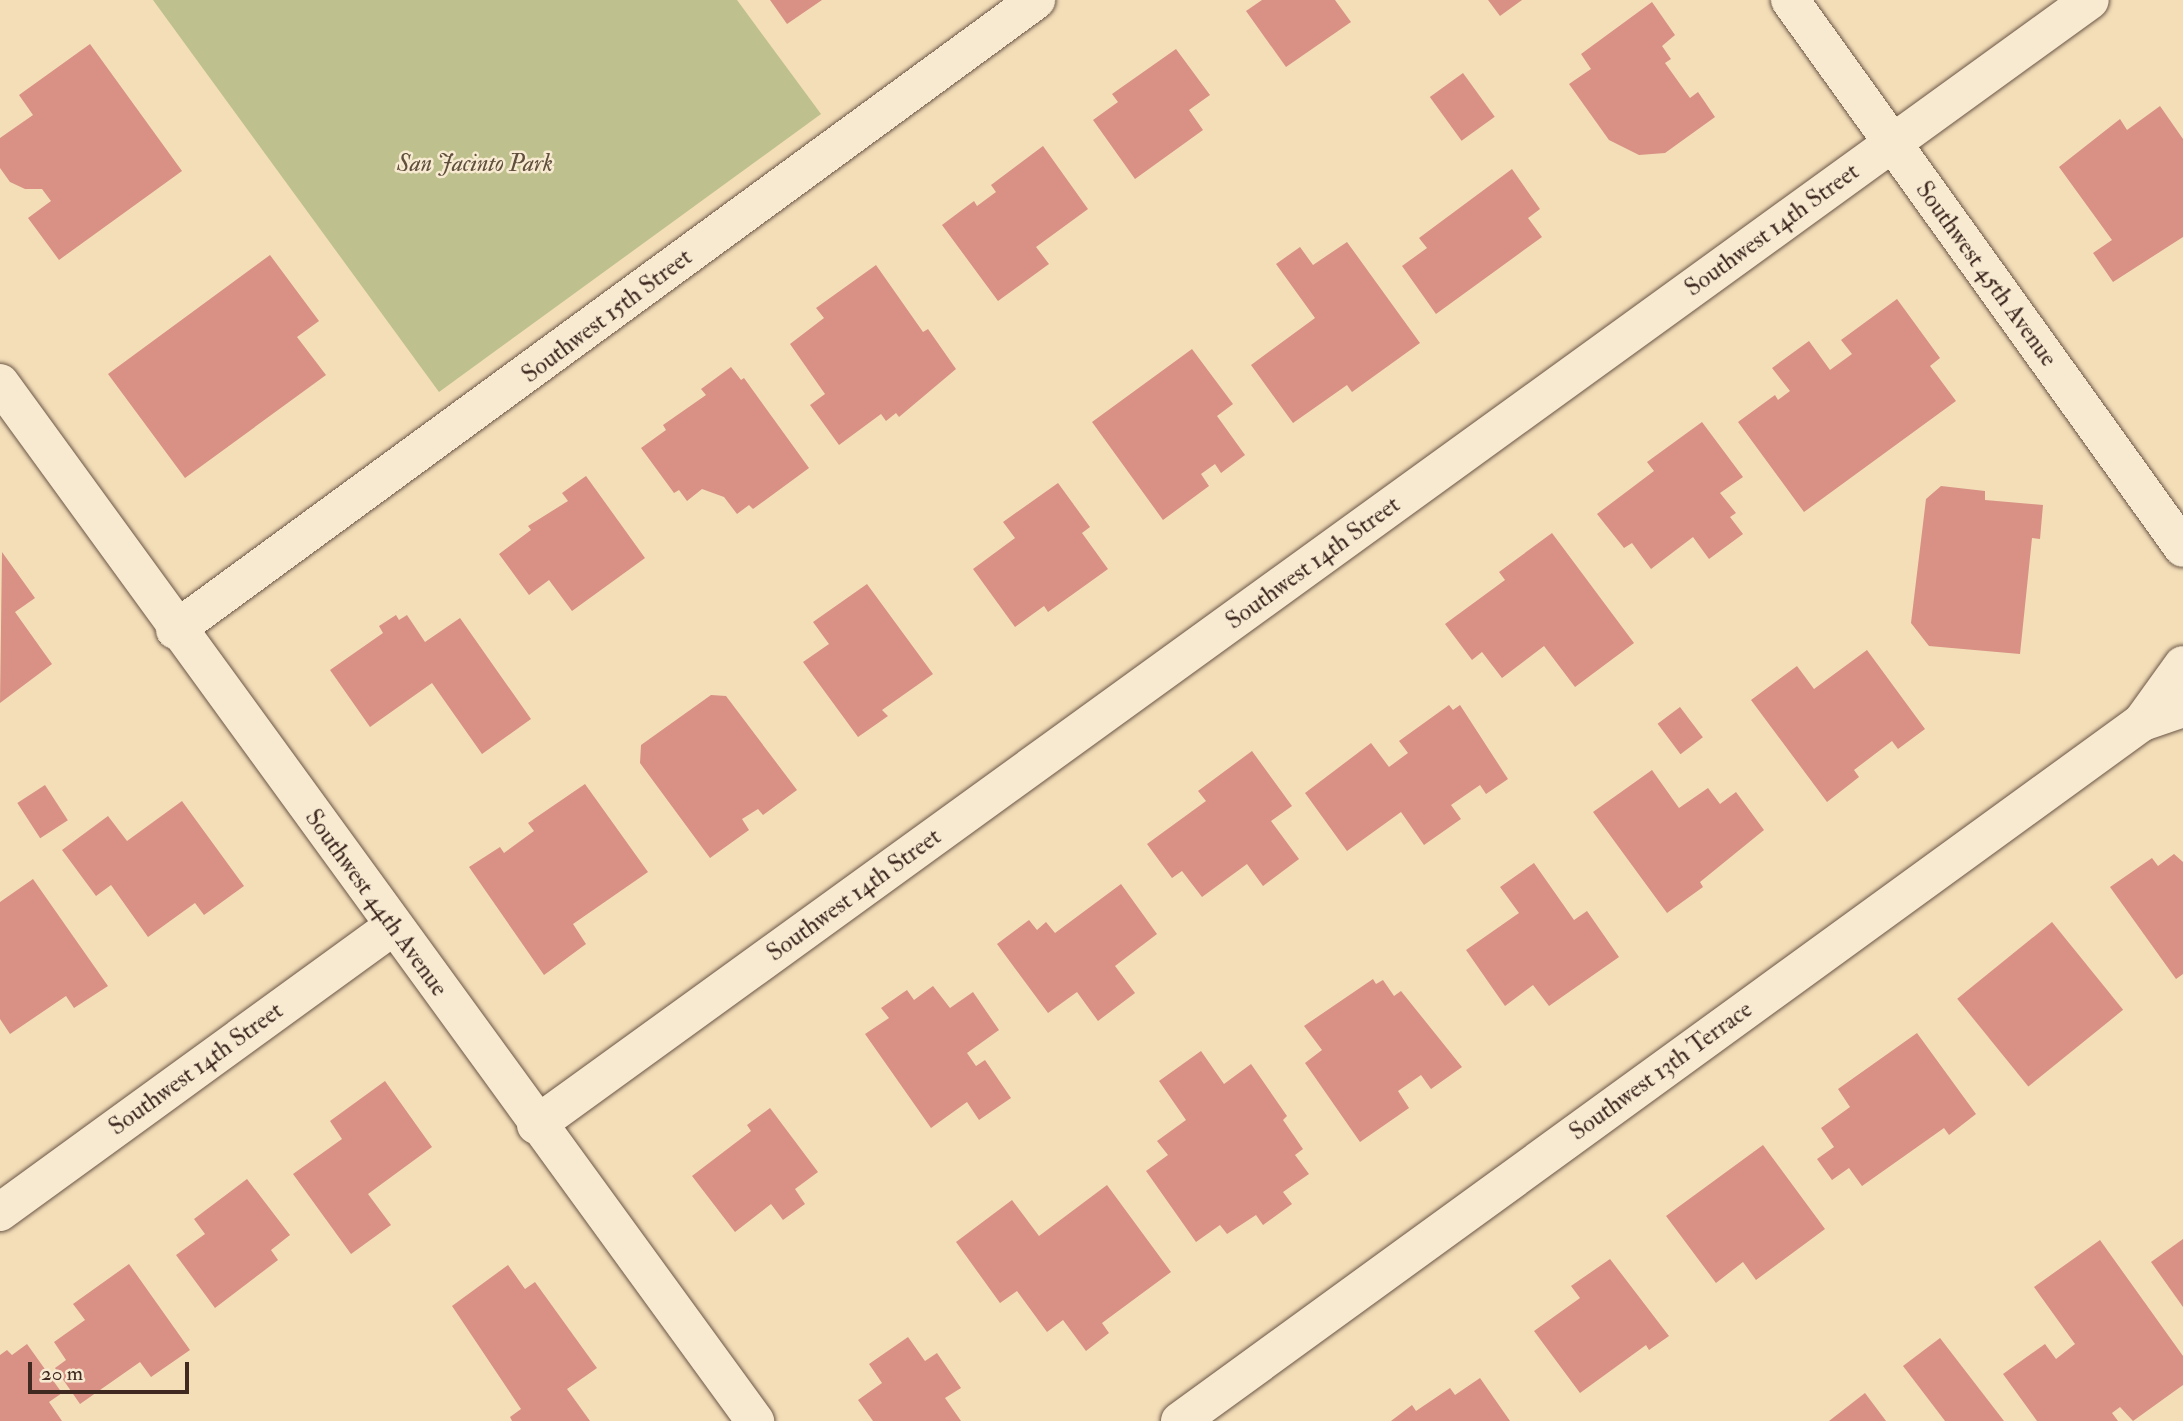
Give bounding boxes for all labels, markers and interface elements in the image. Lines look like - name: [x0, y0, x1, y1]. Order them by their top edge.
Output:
- park label: San Jacinto Park: [397, 150, 553, 178]
- street label: Southwest 14th Street: [1679, 157, 1865, 303]
- street label: Southwest 45th Avenue: [1909, 176, 2063, 372]
- street label: Southwest 15th Street: [516, 243, 698, 389]
- street label: Southwest 14th Street: [1220, 490, 1406, 636]
- street label: Southwest 44th Avenue: [299, 804, 453, 1002]
- street label: Southwest 14th Street: [761, 822, 947, 968]
- street label: Southwest 13th Terrace: [1564, 995, 1758, 1147]
- street label: Southwest 14th Street: [103, 996, 289, 1142]
- scale bar: [32, 1348, 192, 1392]
- text: 20 m: [41, 1360, 83, 1387]

